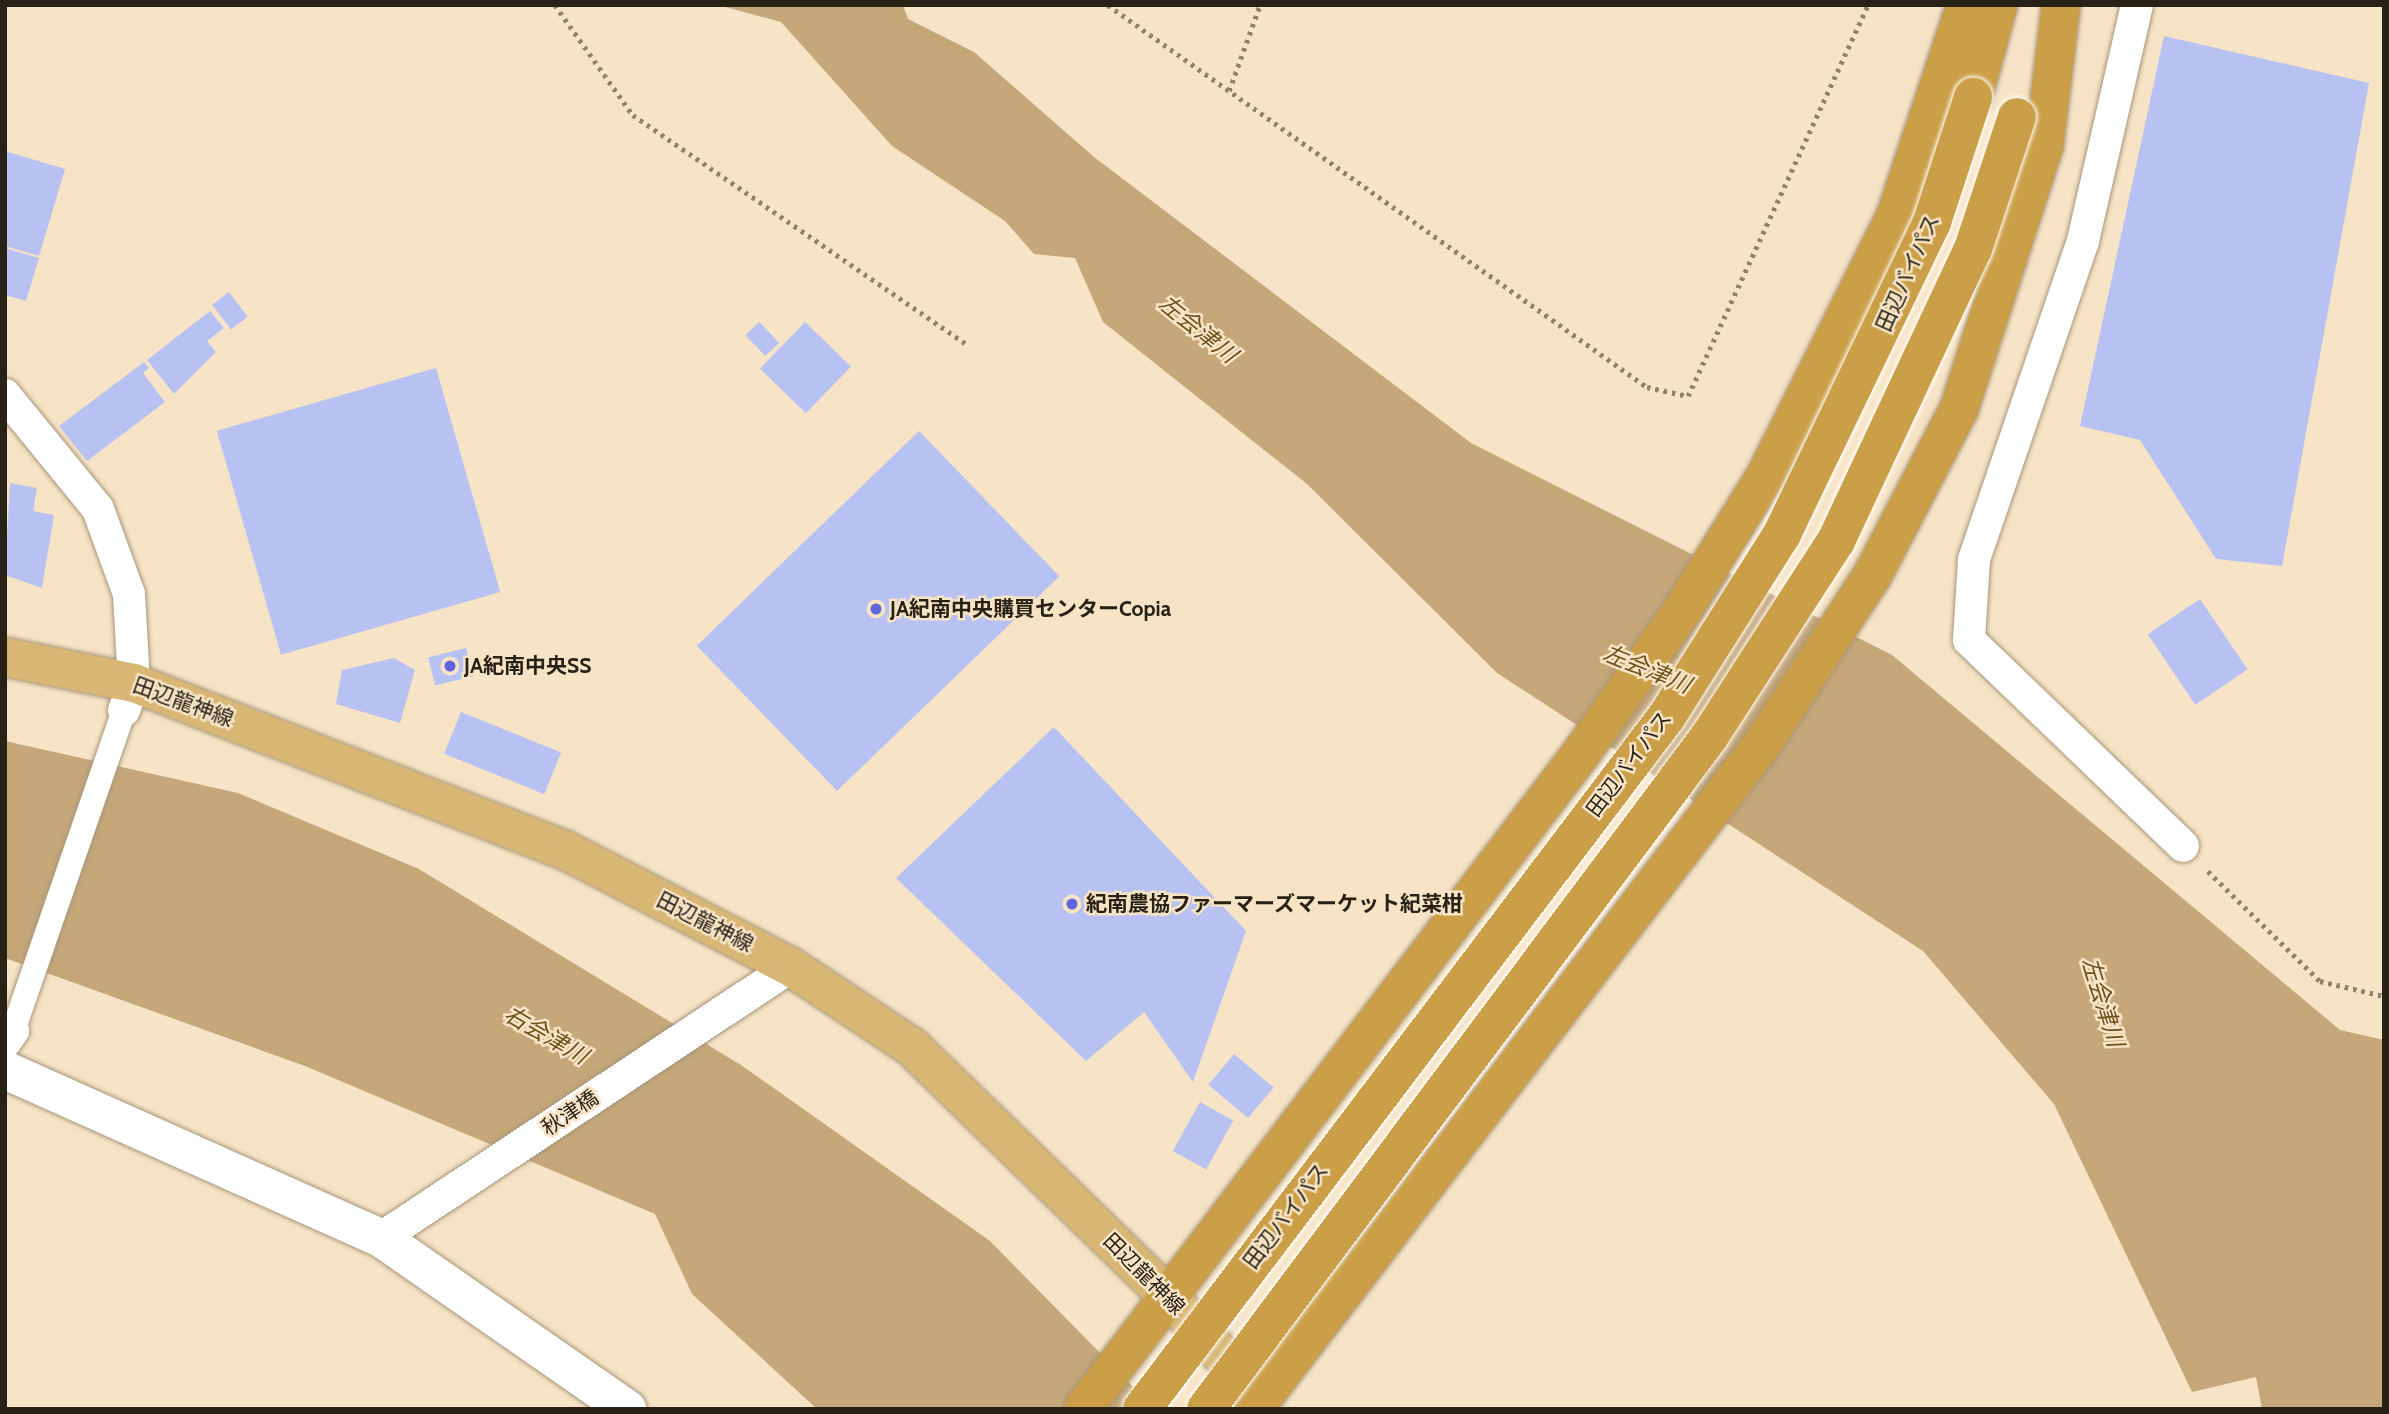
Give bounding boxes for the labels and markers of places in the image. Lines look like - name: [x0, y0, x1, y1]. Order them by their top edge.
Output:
- place label: JA紀南中央購買センターCopia: [890, 596, 1171, 622]
- marker: JA紀南中央購買センターCopia: [868, 601, 884, 617]
- place label: JA紀南中央SS: [464, 653, 591, 679]
- marker: JA紀南中央SS: [442, 658, 458, 674]
- place label: 紀南農協ファーマーズマーケット紀菜柑: [1086, 891, 1464, 917]
- marker: 紀南農協ファーマーズマーケット紀菜柑: [1064, 896, 1080, 912]

